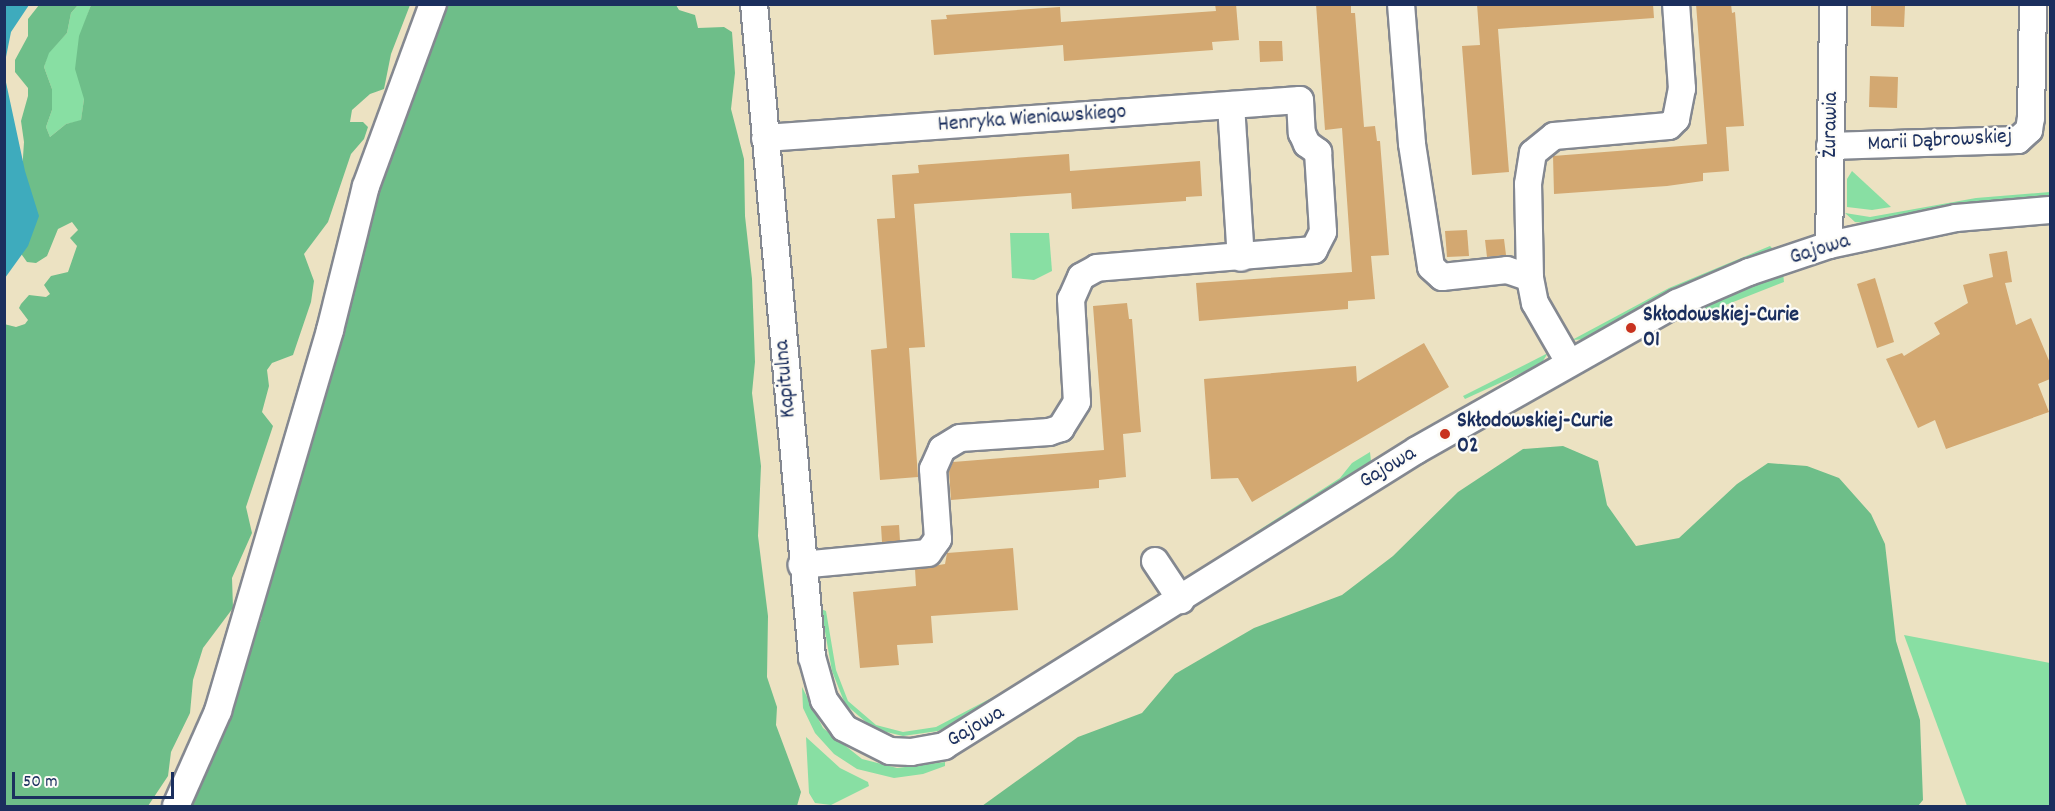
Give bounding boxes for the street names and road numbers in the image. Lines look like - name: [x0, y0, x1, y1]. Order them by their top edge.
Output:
- street label: Żurawia: [1817, 92, 1845, 158]
- street label: Henryka Wieniawskiego: [937, 99, 1127, 139]
- street label: Marii Dąbrowskiej: [1867, 124, 2013, 158]
- street label: Gajowa: [1787, 228, 1853, 272]
- street label: Kapitulna: [769, 339, 803, 419]
- street label: Gajowa: [1355, 441, 1421, 495]
- street label: Gajowa: [943, 700, 1009, 754]

